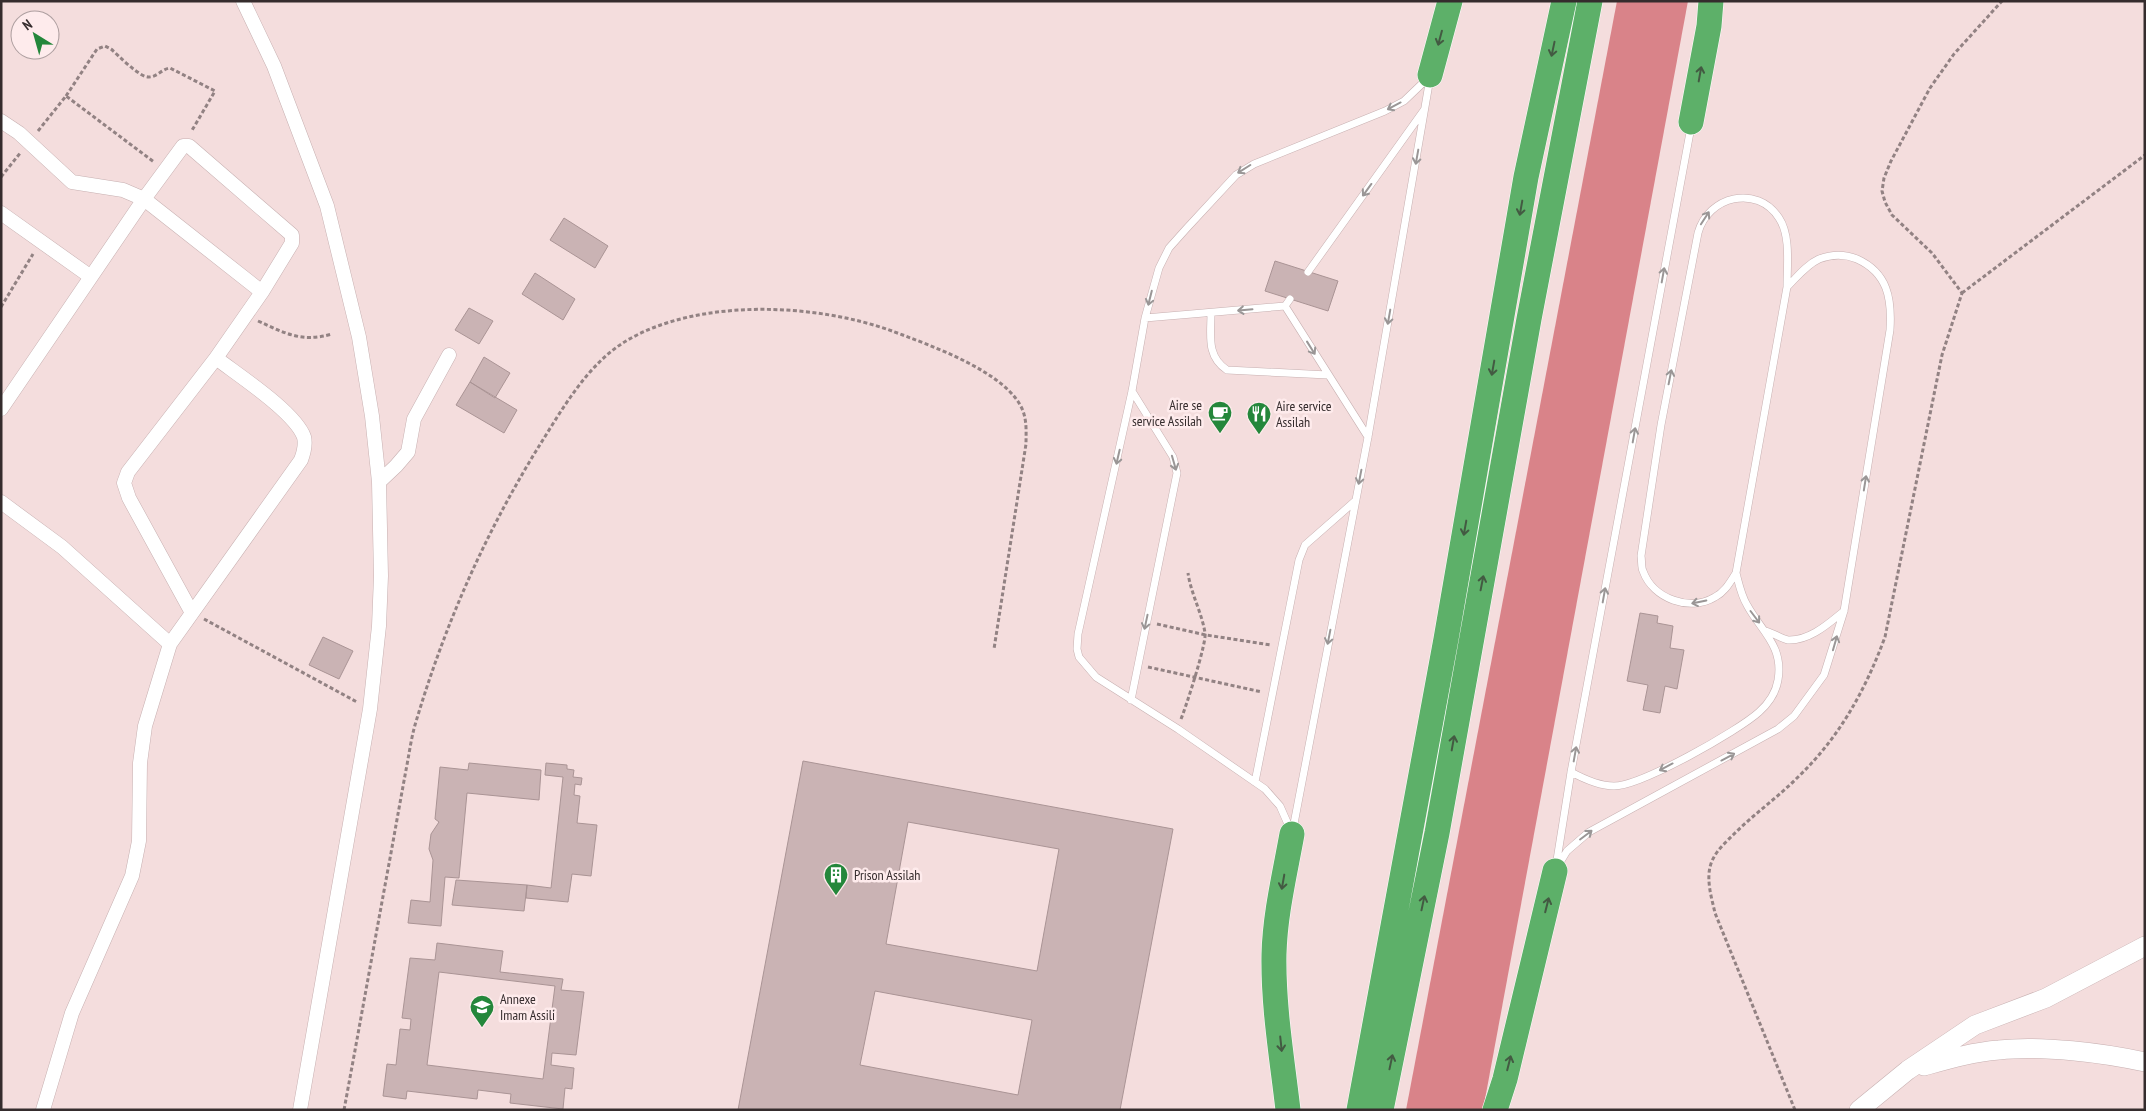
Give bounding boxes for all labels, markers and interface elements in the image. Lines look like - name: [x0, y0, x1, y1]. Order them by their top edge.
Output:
- north arrow: [10, 10, 60, 60]
- text: N: [19, 15, 36, 34]
- one-way arrow: [1435, 29, 1444, 45]
- one-way arrow: [1548, 40, 1558, 56]
- one-way arrow: [1696, 66, 1706, 82]
- one-way arrow: [1387, 102, 1402, 111]
- one-way arrow: [1412, 149, 1422, 165]
- one-way arrow: [1238, 165, 1252, 175]
- one-way arrow: [1361, 183, 1372, 196]
- one-way arrow: [1515, 200, 1525, 216]
- one-way arrow: [1700, 212, 1710, 226]
- one-way arrow: [1659, 267, 1669, 283]
- one-way arrow: [1145, 289, 1154, 305]
- one-way arrow: [1238, 305, 1254, 314]
- one-way arrow: [1383, 309, 1393, 325]
- one-way arrow: [1306, 340, 1316, 354]
- one-way arrow: [1487, 360, 1497, 376]
- one-way arrow: [1666, 369, 1676, 385]
- place label: Aire se service Assilah: [1132, 396, 1202, 430]
- place label: Aire service Assilah: [1276, 397, 1332, 431]
- cafe icon: Aire se service Assilah: [1207, 400, 1233, 434]
- restaurant icon: Aire service Assilah: [1246, 401, 1272, 435]
- one-way arrow: [1629, 427, 1639, 443]
- one-way arrow: [1113, 448, 1122, 464]
- one-way arrow: [1170, 455, 1180, 471]
- one-way arrow: [1354, 469, 1364, 485]
- one-way arrow: [1861, 476, 1871, 492]
- one-way arrow: [1459, 520, 1469, 536]
- one-way arrow: [1477, 576, 1487, 592]
- one-way arrow: [1600, 587, 1610, 603]
- one-way arrow: [1692, 598, 1708, 607]
- one-way arrow: [1750, 610, 1760, 624]
- one-way arrow: [1141, 614, 1151, 630]
- one-way arrow: [1324, 628, 1334, 644]
- one-way arrow: [1831, 635, 1841, 651]
- one-way arrow: [1448, 735, 1458, 751]
- one-way arrow: [1570, 747, 1580, 763]
- one-way arrow: [1721, 751, 1735, 761]
- one-way arrow: [1659, 763, 1674, 772]
- one-way arrow: [1579, 830, 1592, 841]
- building icon: Prison Assilah: [823, 862, 849, 896]
- place label: Prison Assilah: [854, 866, 920, 884]
- one-way arrow: [1278, 874, 1288, 890]
- one-way arrow: [1419, 895, 1428, 911]
- one-way arrow: [1543, 898, 1552, 914]
- place label: Annexe Imam Assili: [500, 990, 555, 1024]
- school or university icon: Annexe Imam Assili: [469, 994, 495, 1028]
- one-way arrow: [1276, 1035, 1286, 1051]
- one-way arrow: [1386, 1054, 1396, 1070]
- one-way arrow: [1505, 1055, 1514, 1071]

